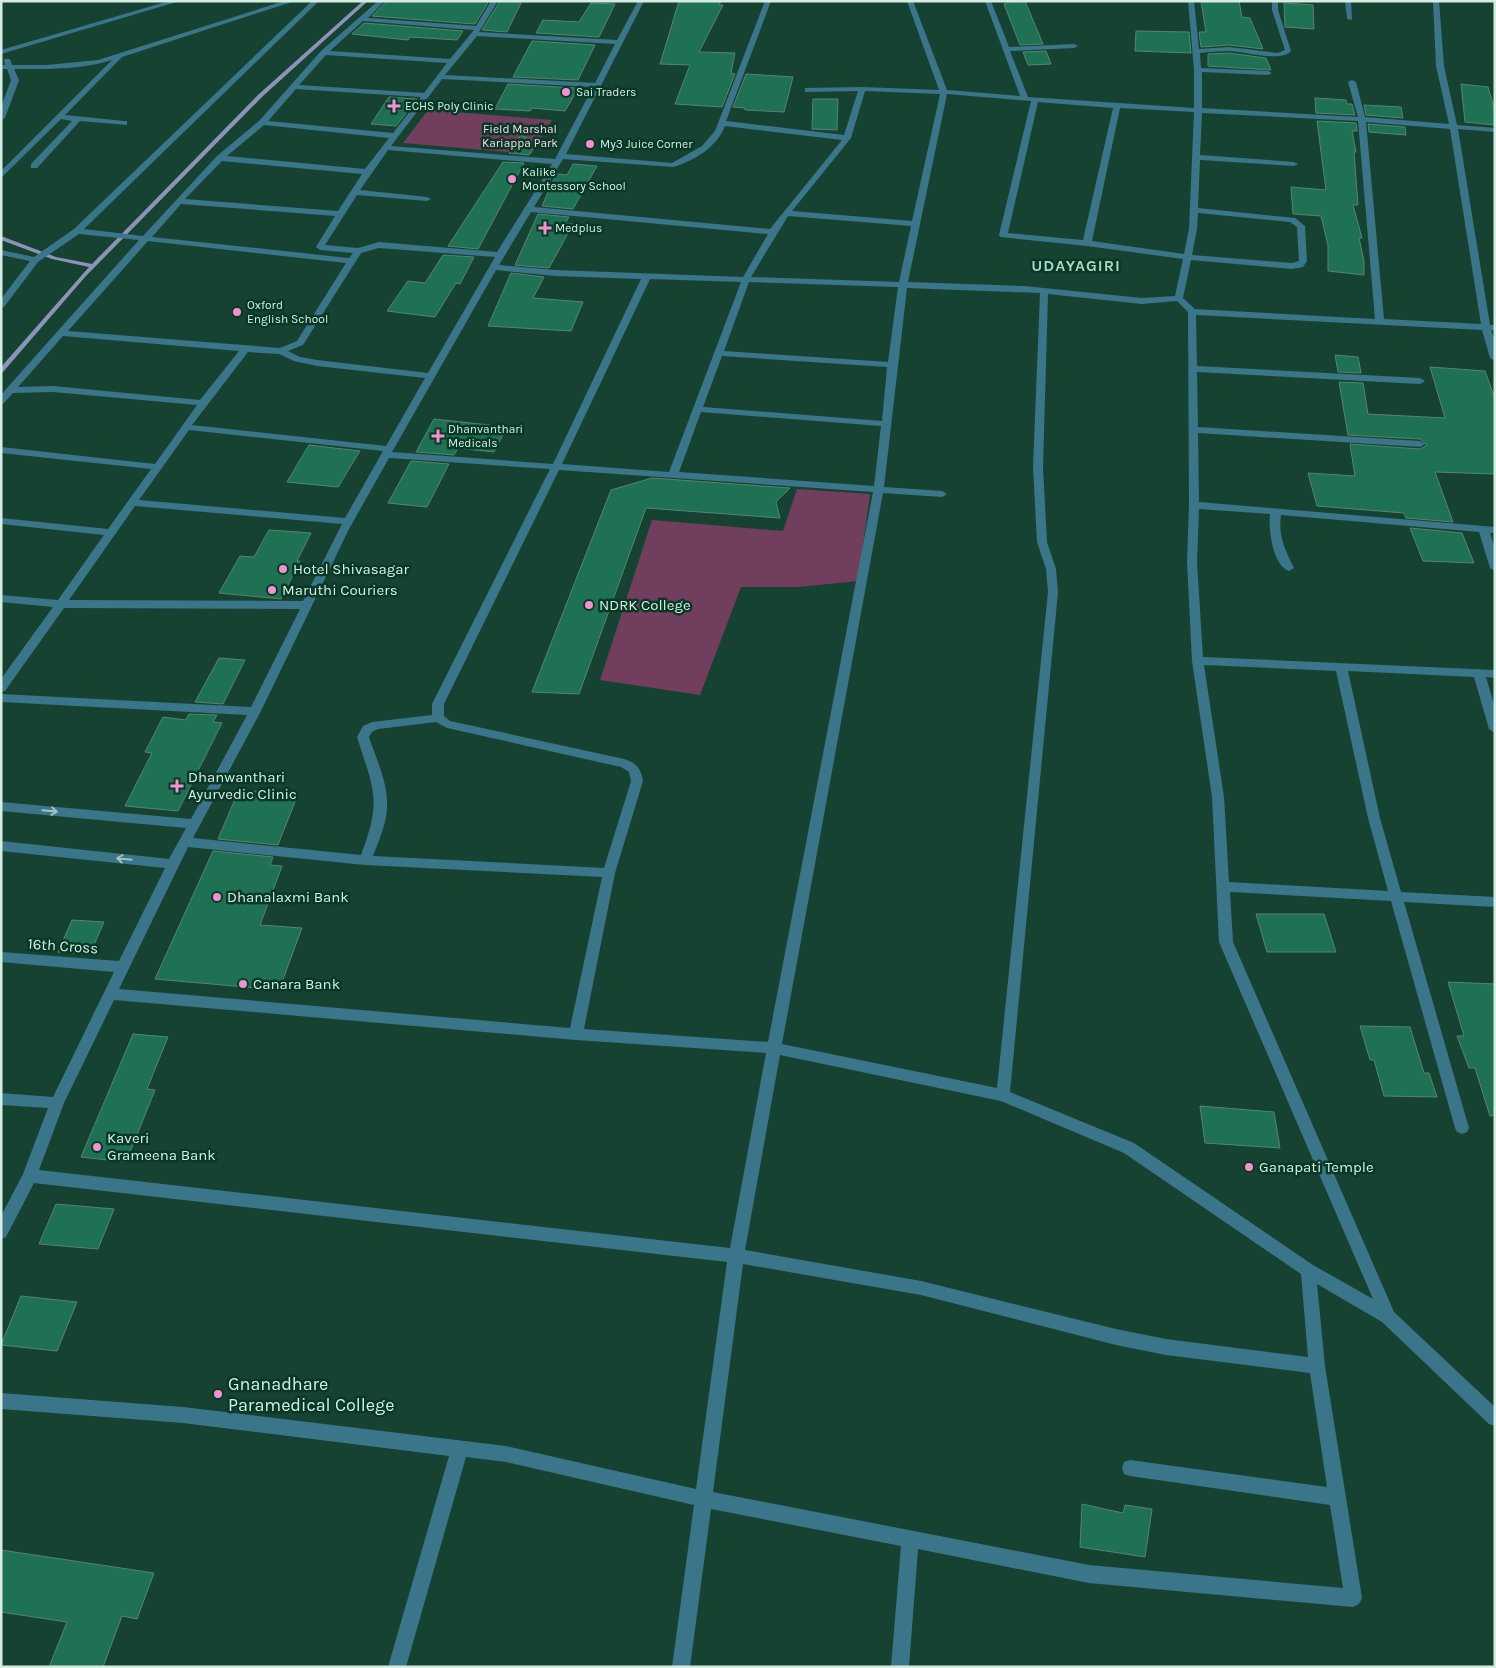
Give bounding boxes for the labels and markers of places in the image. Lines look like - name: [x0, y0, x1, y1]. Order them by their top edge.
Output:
- place label: Sai Traders: [576, 85, 636, 99]
- marker: Sai Traders: [560, 86, 572, 98]
- marker: ECHS Poly Clinic: [387, 99, 401, 113]
- place label: ECHS Poly Clinic: [405, 99, 494, 113]
- place label: My3 Juice Corner: [600, 137, 693, 151]
- marker: My3 Juice Corner: [584, 138, 596, 150]
- place label: Kalike Montessory School: [522, 165, 626, 193]
- marker: Kalike Montessory School: [506, 173, 518, 185]
- place label: Medplus: [555, 221, 602, 235]
- marker: Medplus: [539, 222, 551, 234]
- place label: Oxford English School: [247, 298, 328, 326]
- marker: Oxford English School: [231, 306, 243, 318]
- place label: Dhanvanthari Medicals: [448, 422, 523, 450]
- marker: Dhanvanthari Medicals: [432, 430, 444, 442]
- place label: Hotel Shivasagar: [293, 560, 410, 578]
- marker: Hotel Shivasagar: [277, 563, 289, 575]
- place label: Maruthi Couriers: [282, 581, 398, 599]
- marker: Maruthi Couriers: [266, 584, 278, 596]
- place label: NDRK College: [599, 596, 691, 614]
- marker: NDRK College: [583, 599, 595, 611]
- place label: Dhanwanthari Ayurvedic Clinic: [188, 768, 297, 803]
- marker: Dhanwanthari Ayurvedic Clinic: [170, 779, 184, 793]
- place label: Dhanalaxmi Bank: [227, 888, 349, 906]
- marker: Dhanalaxmi Bank: [211, 891, 223, 903]
- place label: Canara Bank: [253, 975, 340, 993]
- marker: Canara Bank: [237, 978, 249, 990]
- place label: Kaveri Grameena Bank: [107, 1129, 216, 1164]
- marker: Kaveri Grameena Bank: [91, 1141, 103, 1153]
- place label: Ganapati Temple: [1259, 1158, 1374, 1176]
- marker: Ganapati Temple: [1243, 1161, 1255, 1173]
- place label: Gnanadhare Paramedical College: [228, 1373, 395, 1416]
- marker: Gnanadhare Paramedical College: [212, 1388, 224, 1400]

